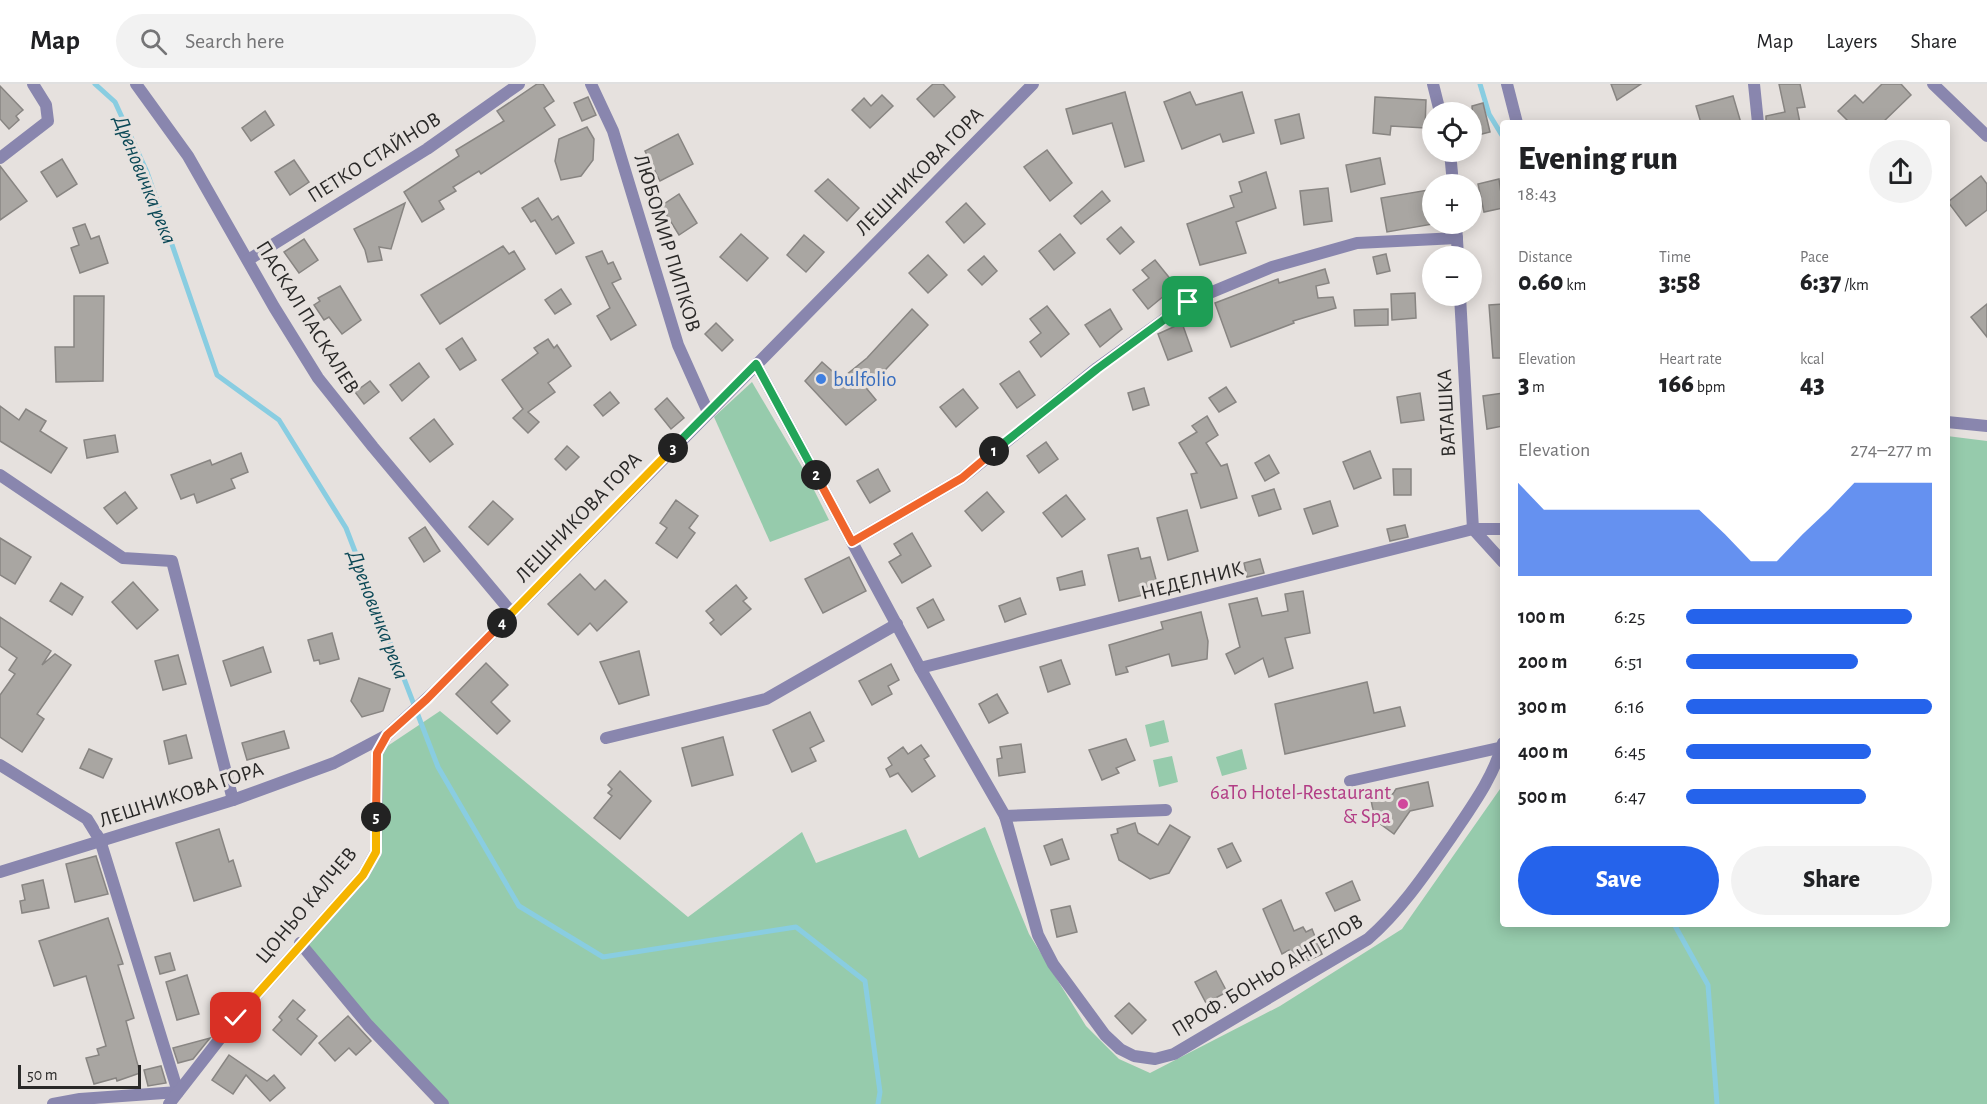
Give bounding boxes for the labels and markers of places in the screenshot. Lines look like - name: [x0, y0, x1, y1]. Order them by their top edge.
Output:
- pin: [1162, 276, 1213, 327]
- place label: bulfolio: [833, 369, 897, 390]
- marker: bulfolio: [814, 372, 828, 386]
- pin: 3: [658, 433, 688, 463]
- pin: 1: [979, 436, 1009, 466]
- pin: 2: [801, 460, 831, 490]
- pin: 4: [487, 608, 517, 638]
- place label: 6aTo Hotel-Restaurant & Spa: [1210, 782, 1391, 827]
- marker: 6aTo Hotel-Restaurant & Spa: [1396, 797, 1410, 811]
- pin: 5: [361, 802, 391, 832]
- pin: [210, 992, 261, 1043]

